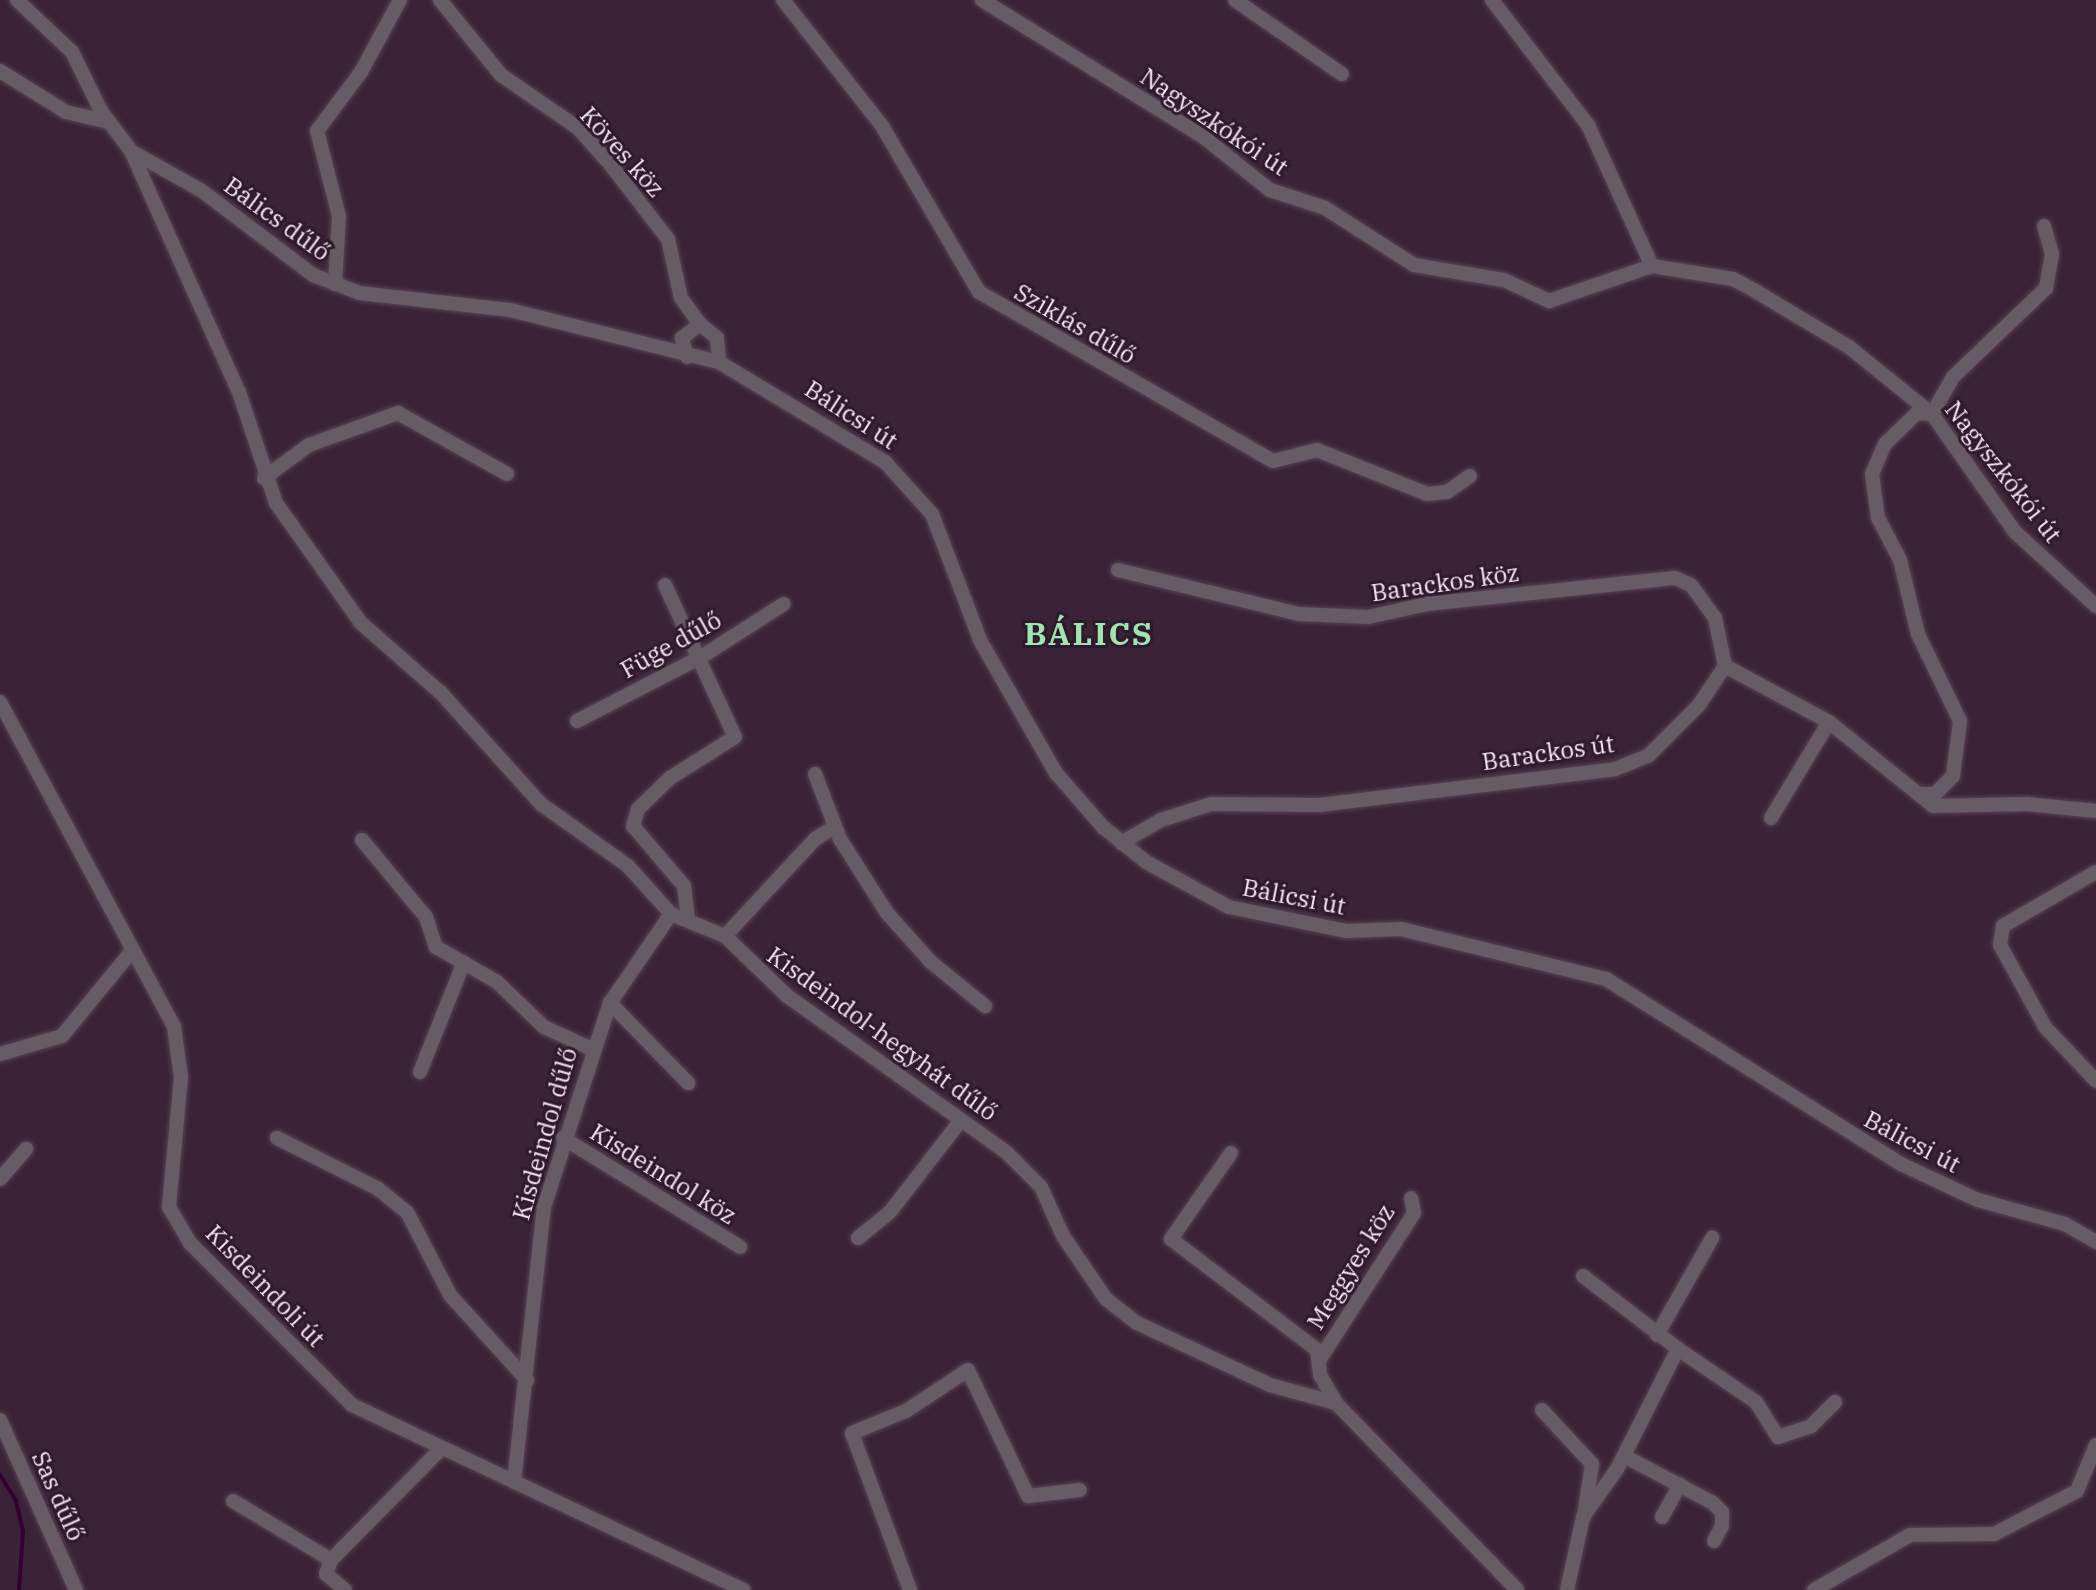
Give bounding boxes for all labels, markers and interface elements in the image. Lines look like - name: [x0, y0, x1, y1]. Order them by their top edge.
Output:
- street label: Nagyszkókói út: [1135, 62, 1293, 182]
- street label: Köves köz: [574, 101, 670, 203]
- street label: Bálics dűlő: [218, 171, 336, 267]
- street label: Sziklás dűlő: [1009, 278, 1141, 370]
- street label: Bálicsi út: [799, 374, 903, 456]
- street label: Nagyszkókói út: [1939, 395, 2067, 549]
- street label: Barackos köz: [1369, 558, 1521, 608]
- street label: Füge dűlő: [616, 606, 726, 684]
- district label: BÁLICS: [1024, 614, 1154, 652]
- street label: Barackos út: [1480, 729, 1616, 777]
- street label: Bálicsi út: [1240, 873, 1348, 921]
- street label: Kisdeindol-hegyhát dűlő: [761, 941, 1003, 1127]
- street label: Kisdeindol dűlő: [507, 1045, 583, 1223]
- street label: Bálicsi út: [1859, 1105, 1965, 1179]
- street label: Kisdeindol köz: [585, 1118, 741, 1230]
- street label: Meggyes köz: [1301, 1199, 1401, 1335]
- street label: Kisdeindoli út: [200, 1219, 330, 1353]
- street label: Sas dűlő: [26, 1447, 90, 1545]

